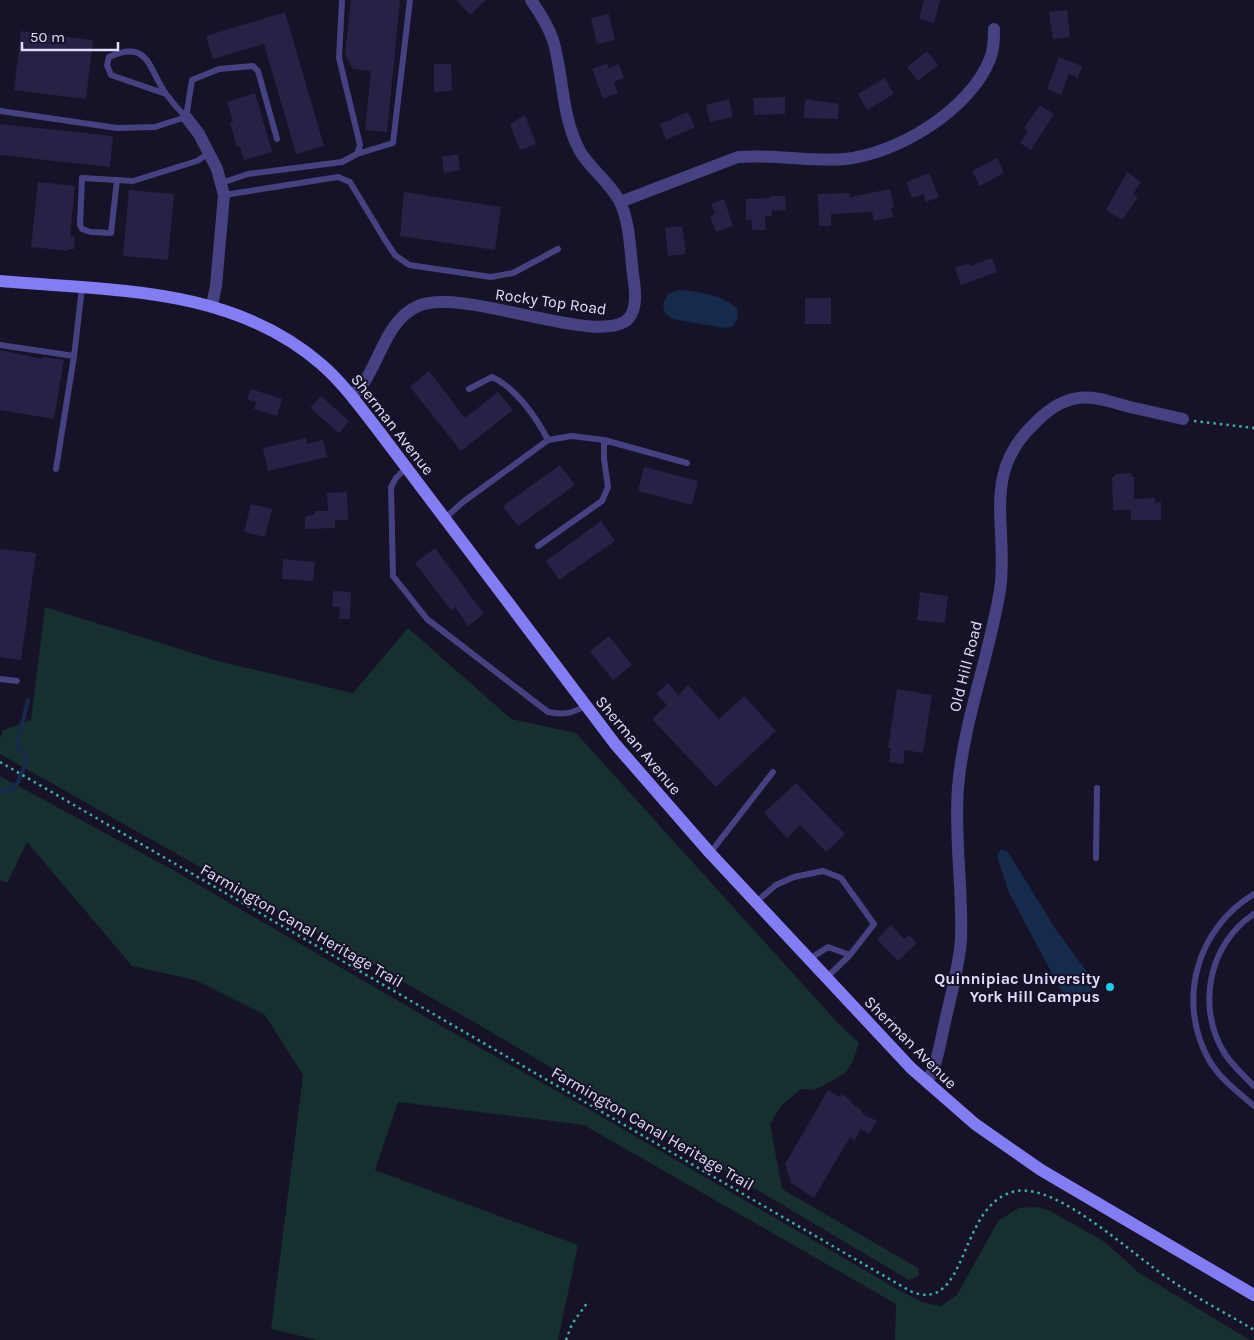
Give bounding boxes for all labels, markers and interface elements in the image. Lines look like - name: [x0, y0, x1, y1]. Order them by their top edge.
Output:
- scale bar: [22, 20, 119, 52]
- text: 50 m: [30, 28, 65, 46]
- street label: Rocky Top Road: [494, 284, 608, 319]
- street label: Sherman Avenue: [347, 370, 438, 479]
- street label: Old Hill Road: [945, 619, 986, 714]
- street label: Sherman Avenue: [592, 692, 685, 799]
- street label: Farmington Canal Heritage Trail: [197, 860, 406, 991]
- place label: Quinnipiac University York Hill Campus: [934, 969, 1100, 1006]
- marker: Quinnipiac University York Hill Campus: [1104, 981, 1116, 993]
- street label: Sherman Avenue: [860, 992, 961, 1093]
- street label: Farmington Canal Heritage Trail: [548, 1063, 757, 1194]

